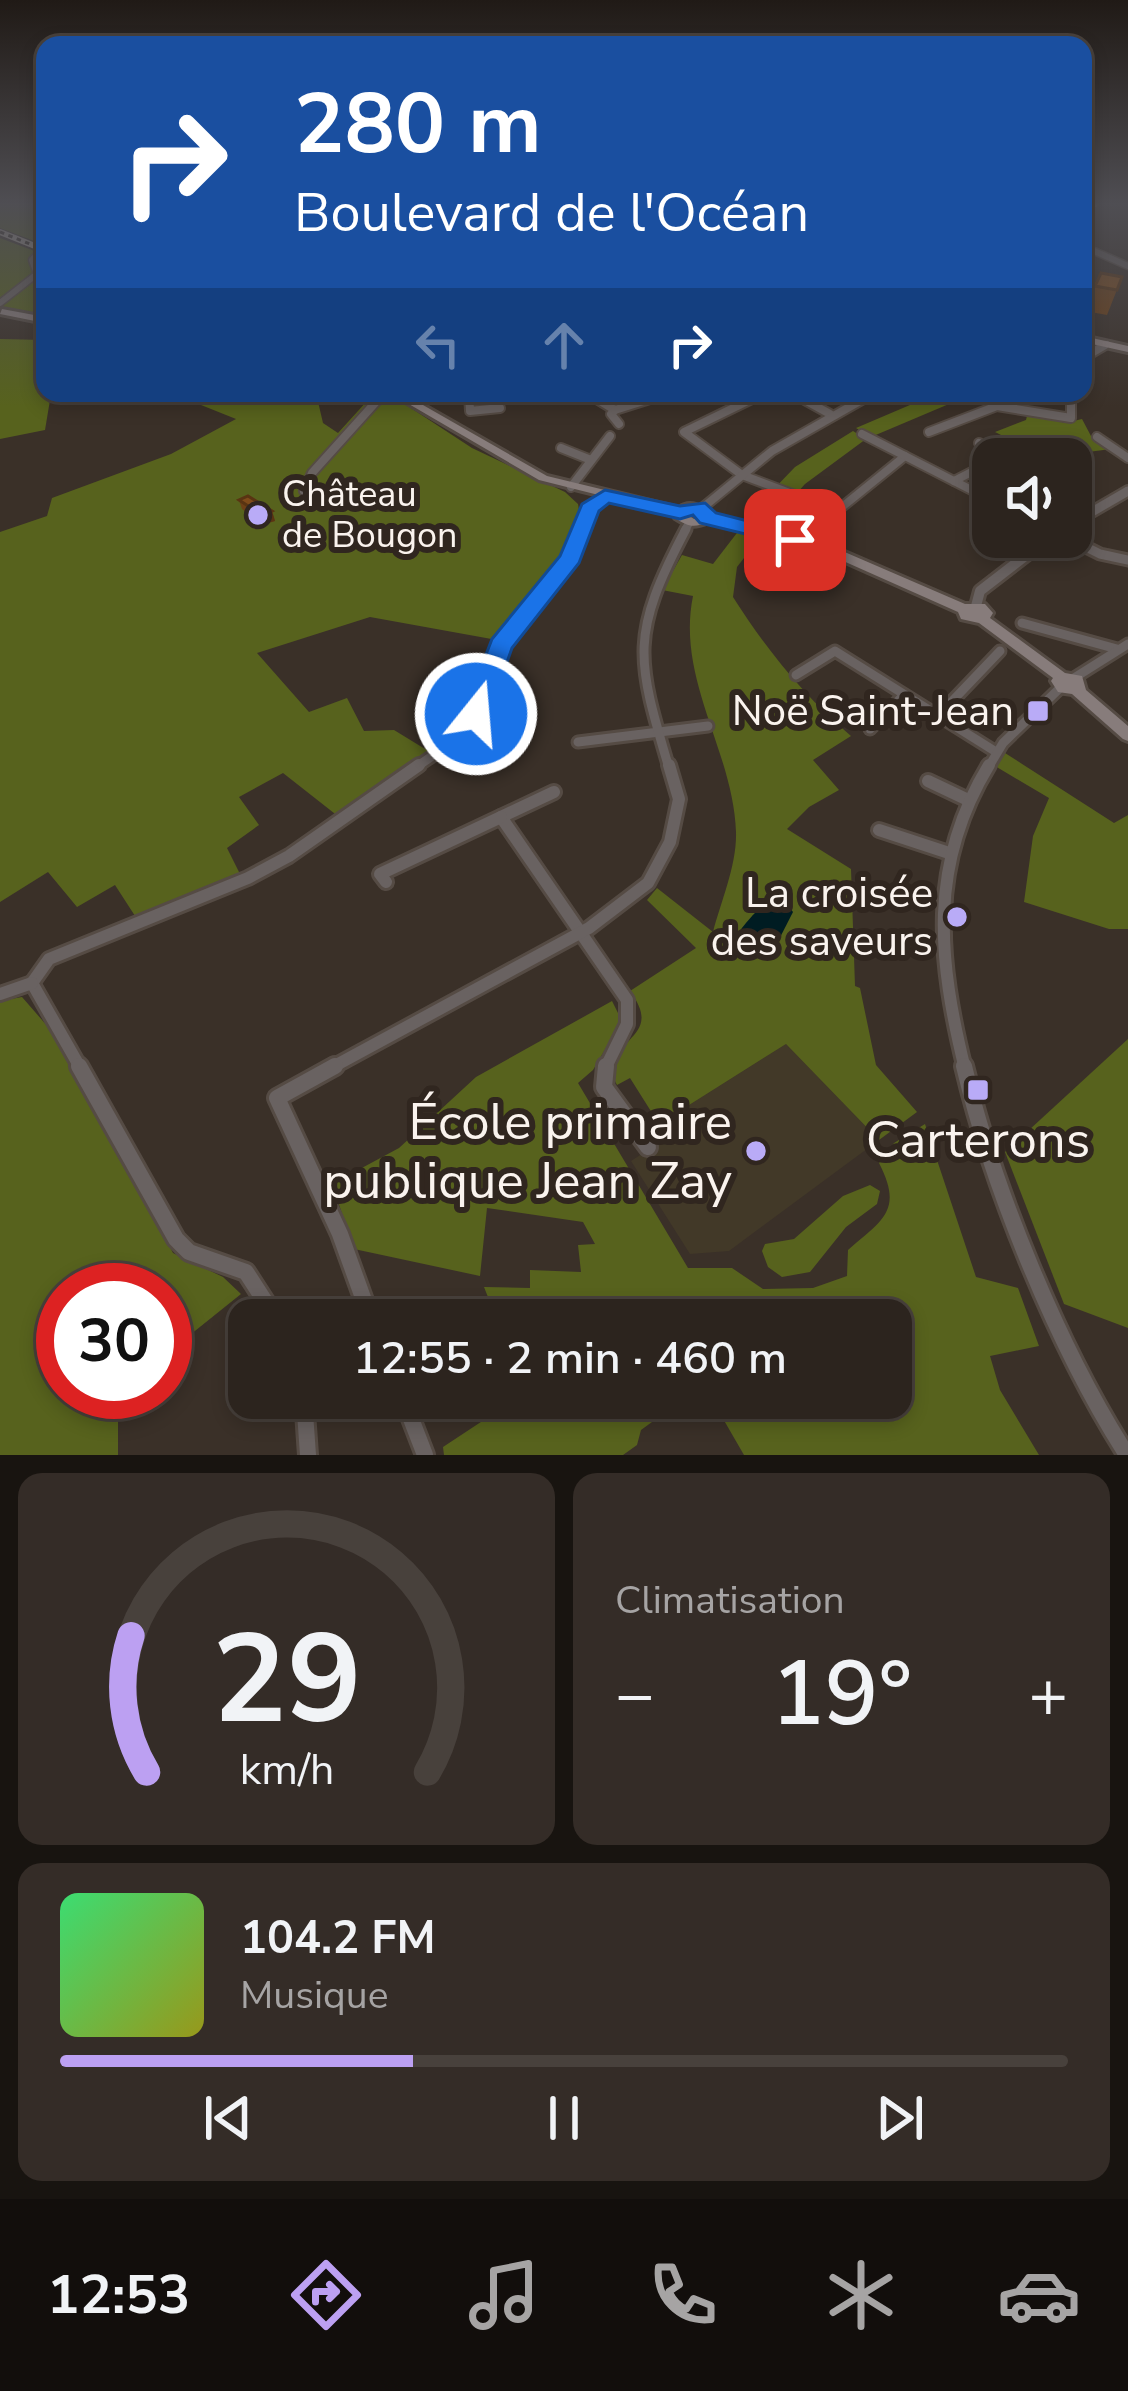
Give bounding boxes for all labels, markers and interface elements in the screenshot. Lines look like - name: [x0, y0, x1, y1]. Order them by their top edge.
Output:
- text: 280 m: [294, 67, 542, 182]
- icon: right: [96, 84, 252, 240]
- text: Boulevard de l'Océan: [294, 176, 809, 250]
- icon: left: [405, 312, 471, 378]
- icon: ahead: [531, 312, 597, 378]
- icon: right: [657, 312, 723, 378]
- map controls: [972, 438, 1092, 558]
- button: sound: [972, 438, 1092, 558]
- place label: Château de Bougon: [282, 470, 458, 560]
- pin: [744, 489, 846, 591]
- marker: Château de Bougon: [245, 502, 271, 528]
- icon: arrive: [762, 507, 828, 573]
- position arrow: [413, 651, 539, 777]
- place label: Noë Saint-Jean: [732, 683, 1014, 740]
- marker: Noë Saint-Jean: [1025, 698, 1051, 724]
- place label: La croisée des saveurs: [711, 865, 933, 970]
- marker: La croisée des saveurs: [944, 904, 970, 930]
- marker: Carterons: [965, 1077, 991, 1103]
- place label: École primaire publique Jean Zay: [323, 1087, 732, 1216]
- place label: Carterons: [866, 1105, 1090, 1175]
- marker: École primaire publique Jean Zay: [743, 1138, 769, 1164]
- speed limit sign: 30: [36, 1263, 192, 1419]
- text: 12:55 · 2 min · 460 m: [353, 1328, 787, 1389]
- text: Climatisation: [615, 1574, 845, 1627]
- text: 29: [212, 1595, 361, 1765]
- text: 19°: [771, 1633, 912, 1756]
- text: −: [615, 1650, 655, 1740]
- text: +: [1028, 1650, 1068, 1740]
- text: km/h: [239, 1741, 334, 1799]
- text: 104.2 FM: [240, 1908, 436, 1969]
- text: Musique: [240, 1969, 388, 2022]
- icon: previous: [195, 2085, 261, 2151]
- icon: pause: [531, 2085, 597, 2151]
- icon: next: [867, 2085, 933, 2151]
- icon: directions: [284, 2253, 368, 2337]
- icon: music: [462, 2253, 546, 2337]
- icon: phone: [641, 2253, 725, 2337]
- icon: climate: [819, 2253, 903, 2337]
- icon: car: [997, 2253, 1081, 2337]
- text: 12:53: [47, 2258, 190, 2332]

